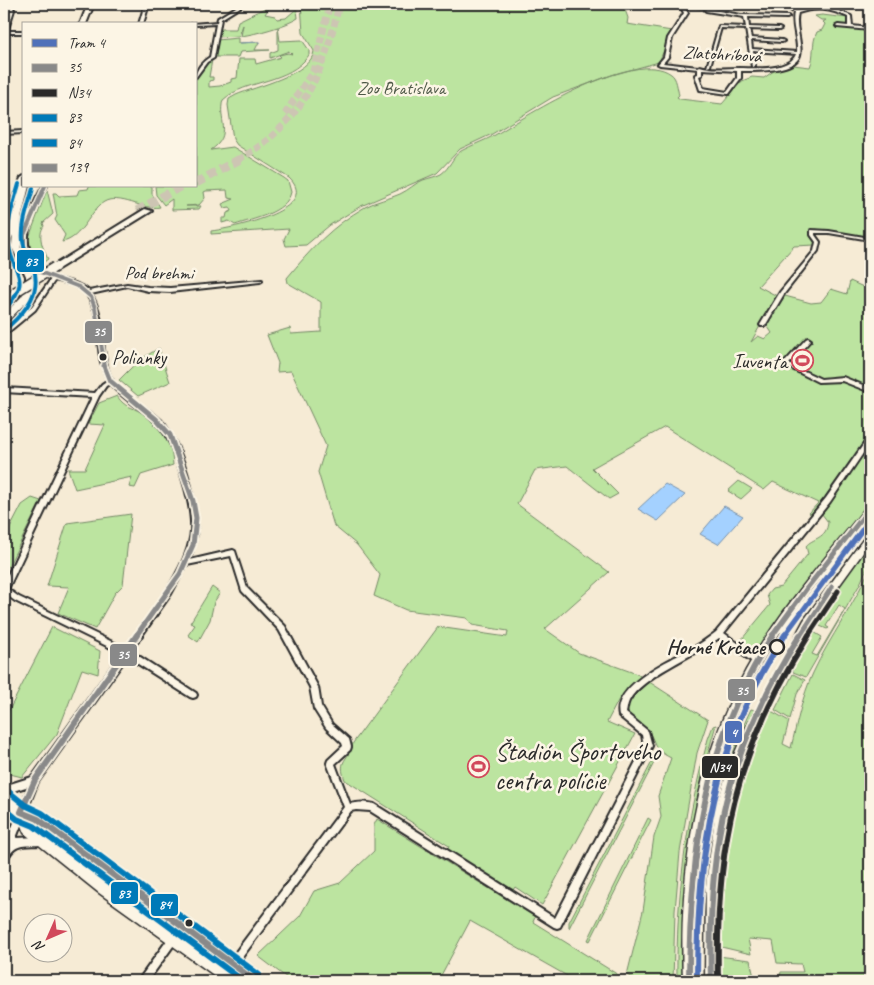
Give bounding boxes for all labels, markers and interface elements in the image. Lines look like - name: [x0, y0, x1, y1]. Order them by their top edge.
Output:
- legend: [22, 22, 198, 188]
- text: Tram 4: [68, 34, 106, 53]
- street label: Zlatohríbová: [682, 41, 764, 67]
- text: 35: [68, 58, 83, 77]
- park label: Zoo Bratislava: [357, 77, 447, 99]
- text: N34: [68, 84, 92, 103]
- text: 83: [68, 108, 83, 127]
- text: 84: [68, 134, 83, 153]
- text: 139: [68, 158, 90, 177]
- line badge: 83: [16, 249, 45, 273]
- text: 83: [25, 253, 39, 270]
- street label: Pod brehmi: [125, 261, 196, 285]
- line badge: 35: [84, 320, 113, 344]
- text: 35: [93, 323, 107, 340]
- place label: Polianky: [112, 345, 168, 370]
- place label: Iuventa: [732, 348, 789, 374]
- sports icon: Iuventa: [791, 349, 815, 373]
- marker: Polianky: [98, 352, 108, 362]
- place label: Horné Krčace: [667, 634, 767, 660]
- marker: Horné Krčace: [769, 639, 785, 655]
- line badge: 35: [109, 643, 138, 667]
- text: 35: [117, 646, 131, 663]
- line badge: 35: [727, 678, 756, 702]
- text: 35: [736, 682, 750, 699]
- line badge: 4: [724, 720, 743, 744]
- text: 4: [731, 724, 739, 741]
- place label: Štadión Športového centra polície: [495, 736, 662, 797]
- sports icon: Štadión Športového centra polície: [467, 754, 491, 778]
- line badge: N34: [701, 755, 739, 779]
- text: N34: [709, 759, 732, 776]
- line badge: 83: [110, 881, 139, 905]
- text: 83: [118, 885, 132, 902]
- line badge: 84: [150, 893, 179, 917]
- text: 84: [159, 896, 173, 913]
- north arrow: [22, 912, 72, 962]
- unlabelled marker: [184, 918, 194, 928]
- text: N: [28, 936, 48, 956]

